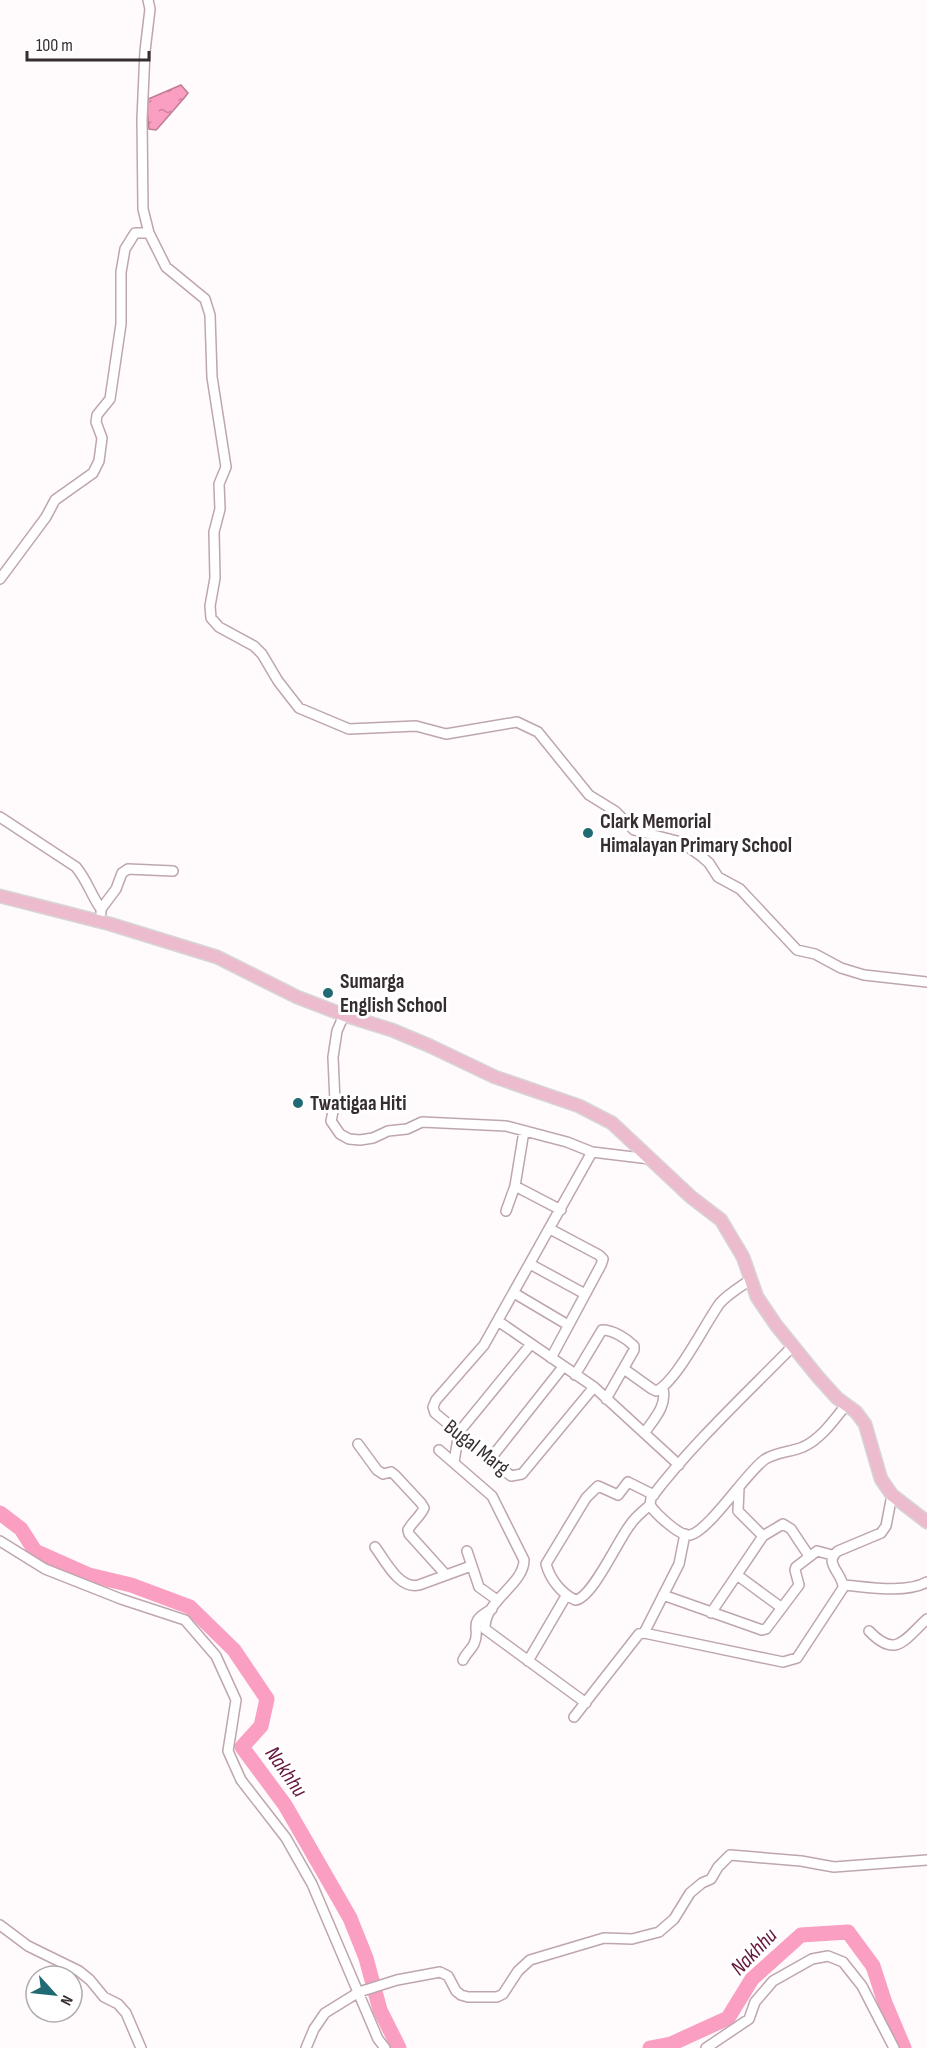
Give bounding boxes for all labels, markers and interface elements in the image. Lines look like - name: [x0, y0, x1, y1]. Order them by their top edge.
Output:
- scale bar: [27, 24, 148, 62]
- text: 100 m: [36, 35, 73, 56]
- place label: Clark Memorial Himalayan Primary School: [600, 809, 792, 858]
- marker: Clark Memorial Himalayan Primary School: [581, 826, 595, 840]
- place label: Sumarga English School: [340, 969, 447, 1018]
- marker: Sumarga English School: [321, 986, 335, 1000]
- place label: Twatigaa Hiti: [310, 1091, 406, 1116]
- marker: Twatigaa Hiti: [291, 1096, 305, 1110]
- street label: Bugal Marg: [439, 1414, 514, 1481]
- water label: Nakhhu: [259, 1741, 313, 1802]
- water label: Nakhhu: [725, 1923, 783, 1981]
- north arrow: [24, 1964, 84, 2024]
- text: N: [56, 1992, 76, 2008]

